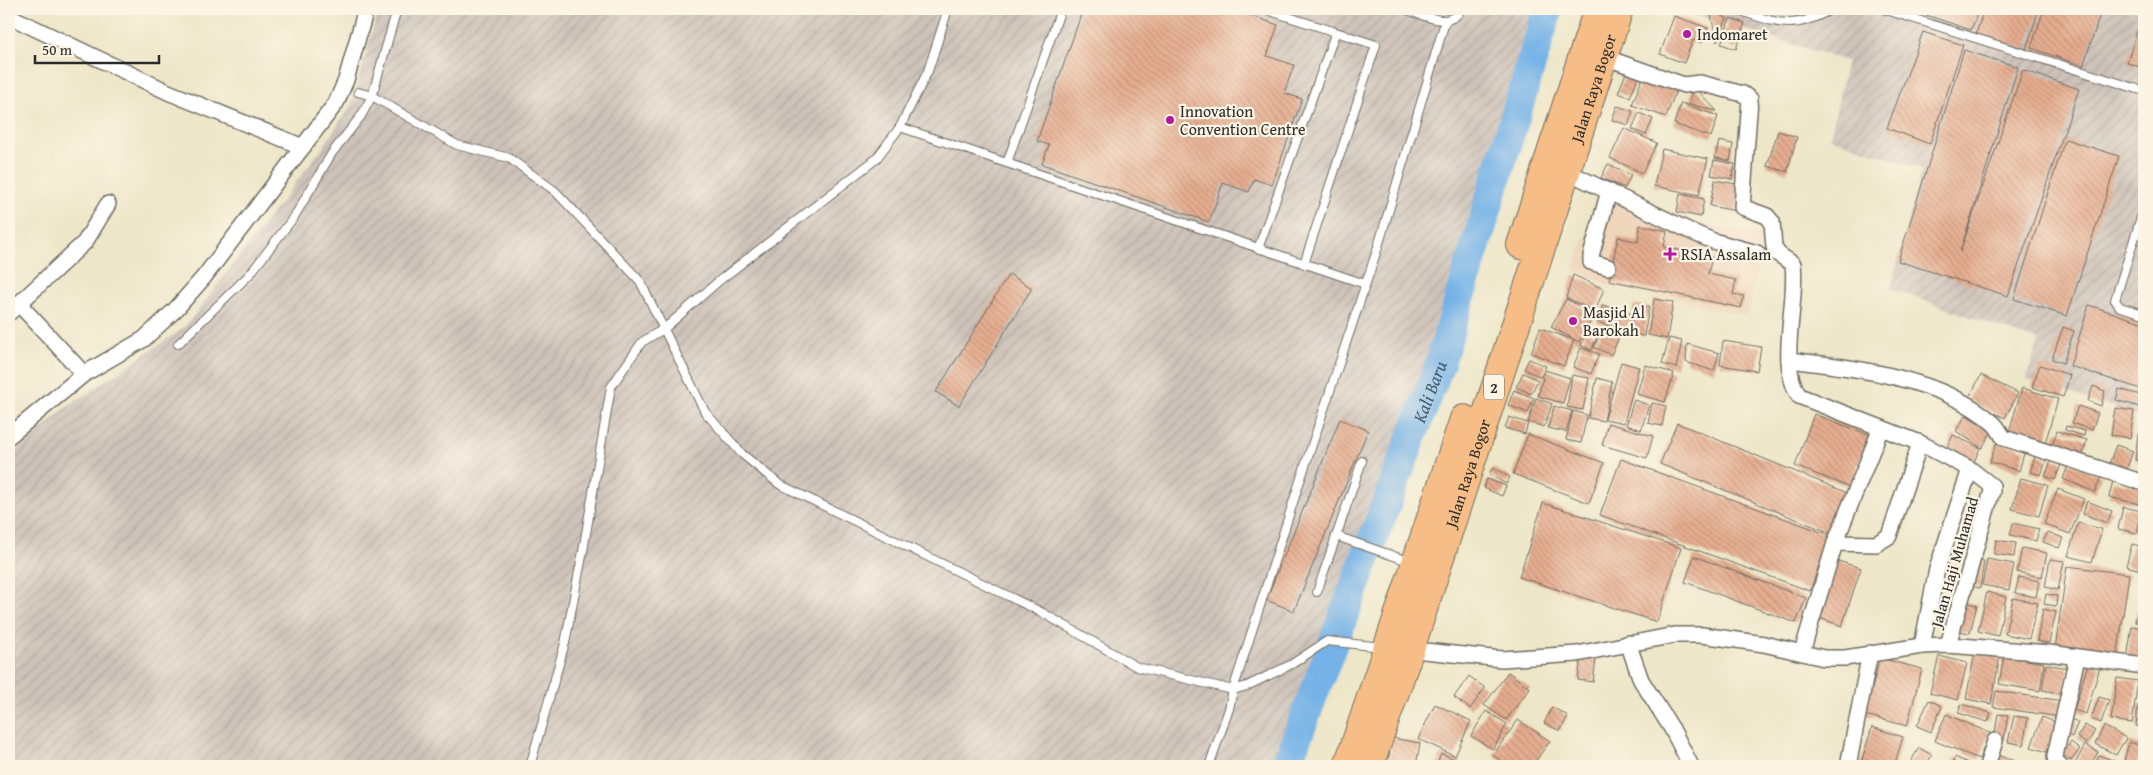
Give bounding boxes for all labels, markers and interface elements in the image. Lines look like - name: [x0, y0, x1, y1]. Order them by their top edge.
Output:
- place label: Indomaret: [1697, 22, 1768, 46]
- marker: Indomaret: [1681, 28, 1693, 40]
- street label: Jalan Raya Bogor: [1564, 30, 1622, 147]
- scale bar: [35, 32, 159, 64]
- text: 50 m: [42, 39, 73, 60]
- place label: Innovation Convention Centre: [1180, 99, 1305, 141]
- marker: Innovation Convention Centre: [1164, 114, 1176, 126]
- place label: RSIA Assalam: [1681, 242, 1771, 266]
- marker: RSIA Assalam: [1663, 247, 1677, 261]
- place label: Masjid Al Barokah: [1583, 300, 1646, 342]
- marker: Masjid Al Barokah: [1567, 315, 1579, 327]
- water label: Kali Baru: [1405, 357, 1453, 427]
- road number: 2: [1484, 374, 1504, 400]
- street label: Jalan Raya Bogor: [1438, 415, 1496, 532]
- street label: Jalan Haji Muhamad: [1923, 493, 1984, 632]

